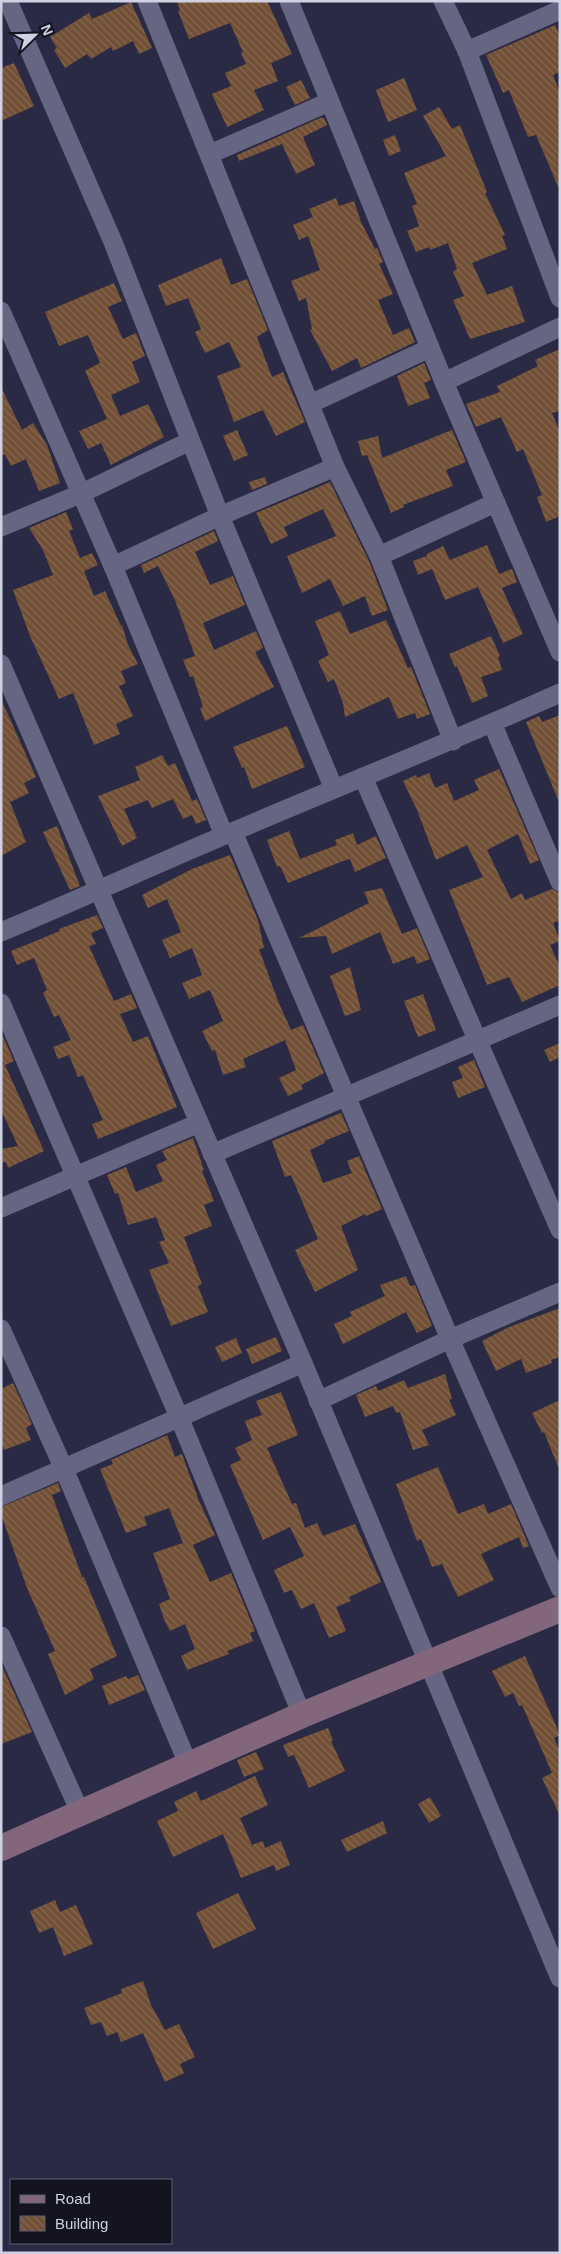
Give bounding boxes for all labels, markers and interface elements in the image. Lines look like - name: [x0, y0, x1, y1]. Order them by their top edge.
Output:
- north arrow: [10, 10, 60, 60]
- text: N: [38, 22, 56, 38]
- legend: [10, 2179, 172, 2244]
- text: Road: [55, 2190, 91, 2207]
- text: Building: [55, 2215, 108, 2232]

